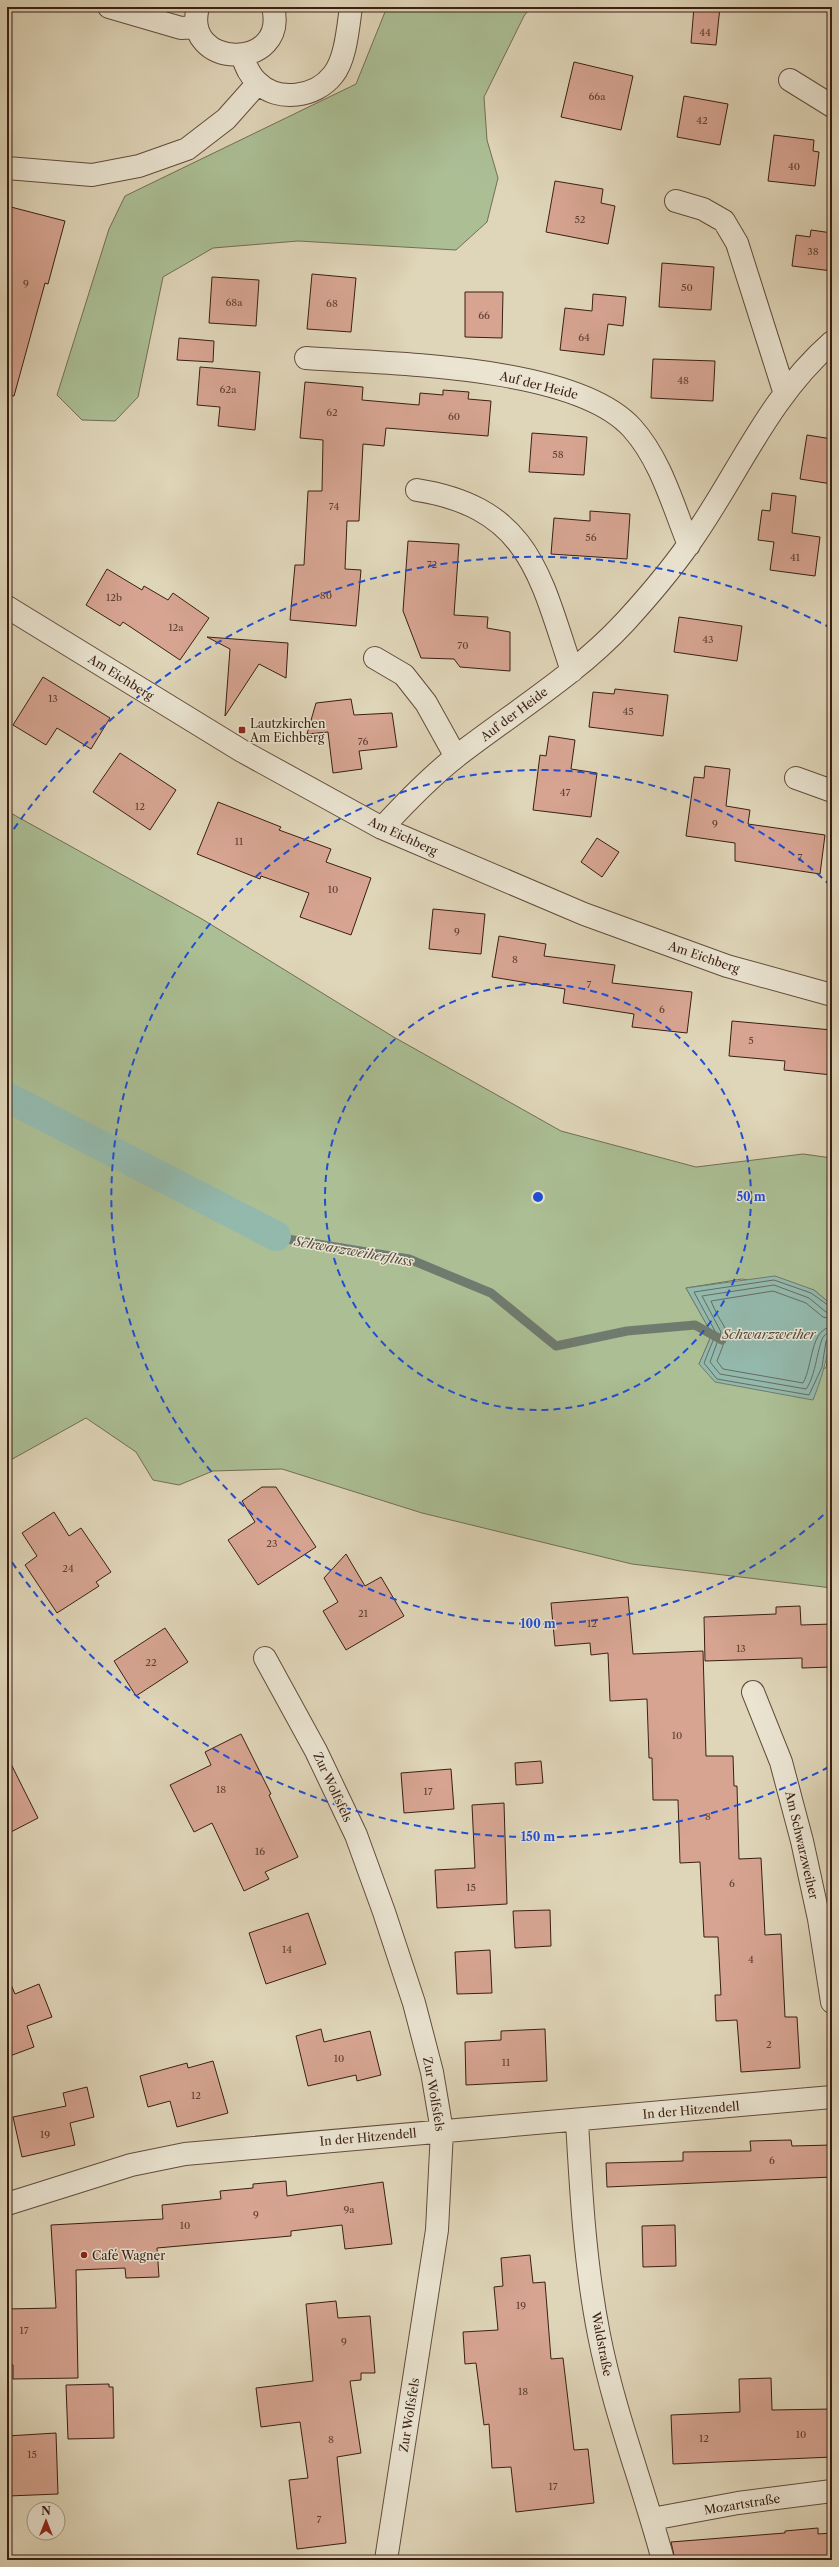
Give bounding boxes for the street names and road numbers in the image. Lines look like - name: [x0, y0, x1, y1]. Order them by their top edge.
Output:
- street label: Auf der Heide: [497, 368, 580, 402]
- street label: Am Eichberg: [85, 650, 157, 703]
- street label: Auf der Heide: [477, 684, 551, 745]
- street label: Am Eichberg: [365, 813, 440, 859]
- street label: Am Eichberg: [665, 937, 742, 976]
- street label: Zur Wolfsfels: [310, 1750, 356, 1824]
- street label: Am Schwarzweiher: [782, 1789, 822, 1900]
- street label: Zur Wolfsfels: [420, 2056, 448, 2132]
- street label: In der Hitzendell: [642, 2098, 740, 2122]
- street label: In der Hitzendell: [319, 2125, 417, 2149]
- street label: Waldstraße: [588, 2310, 616, 2378]
- street label: Zur Wolfsfels: [396, 2377, 422, 2453]
- street label: Mozartstraße: [703, 2491, 781, 2517]

